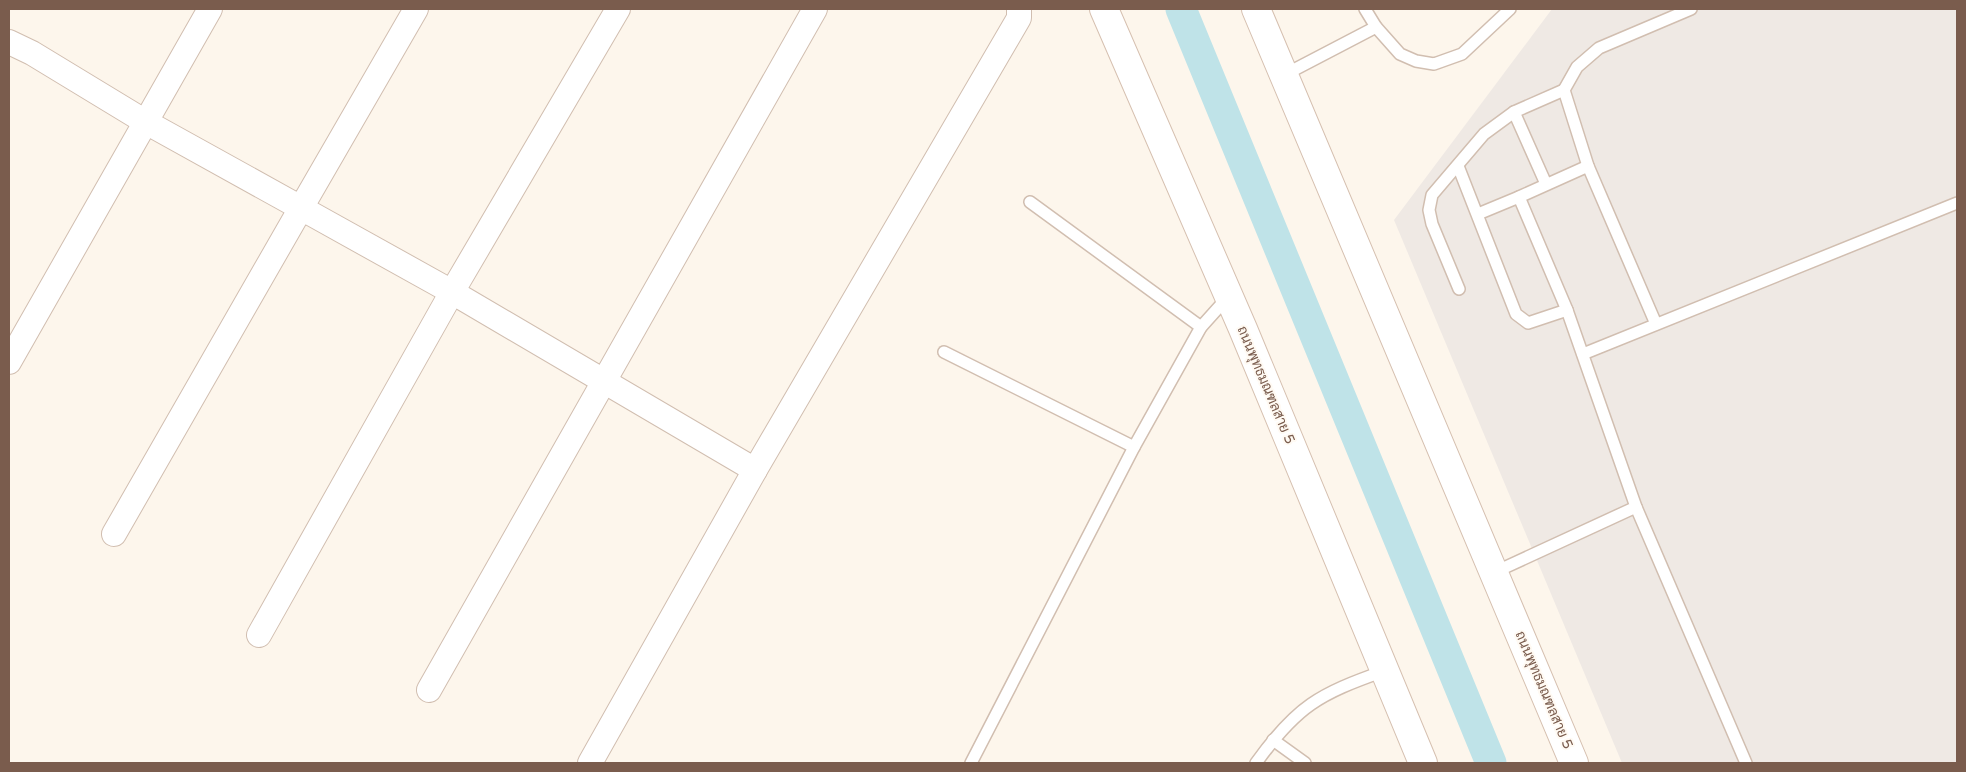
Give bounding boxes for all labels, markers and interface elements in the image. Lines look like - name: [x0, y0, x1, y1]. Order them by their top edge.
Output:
- street label: ถนนพุทธมณฑลสาย 5: [1233, 323, 1299, 447]
- street label: ถนนพุทธมณฑลสาย 5: [1511, 628, 1577, 752]

